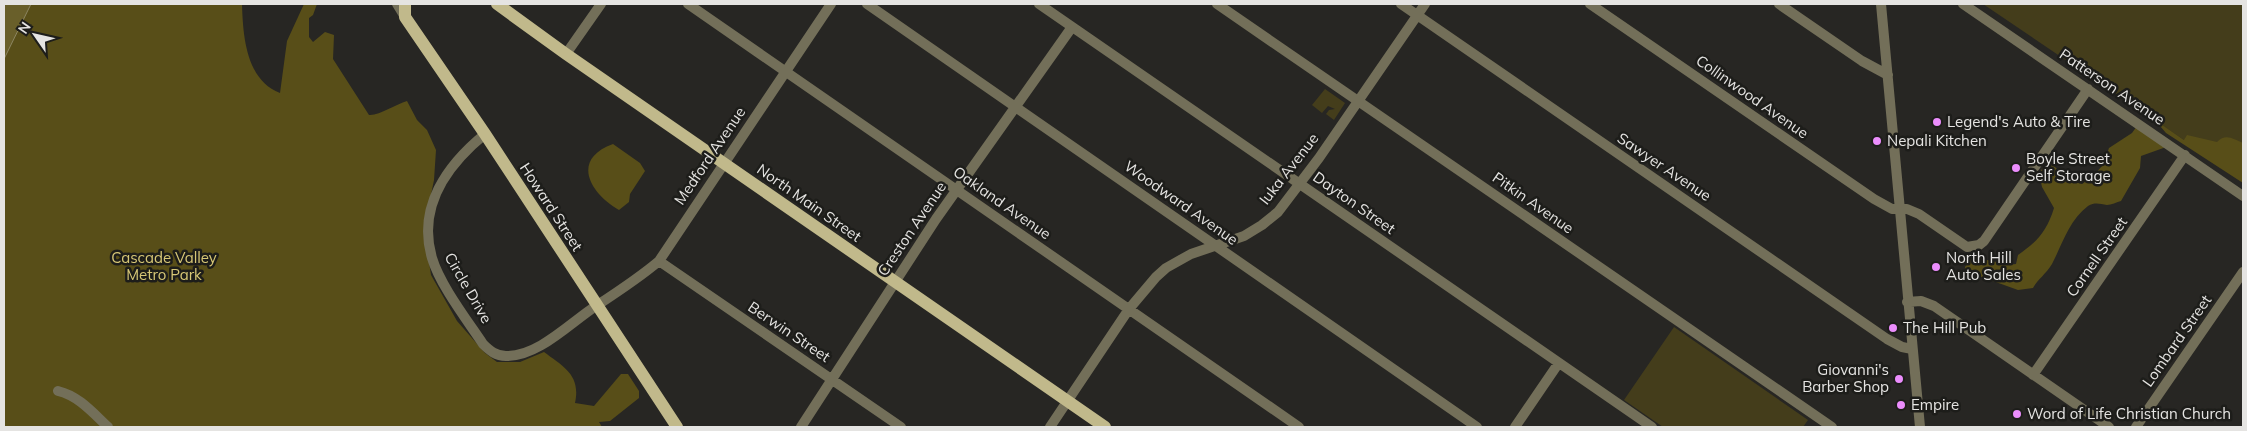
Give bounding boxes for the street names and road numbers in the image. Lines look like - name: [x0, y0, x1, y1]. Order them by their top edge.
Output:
- street label: Patterson Avenue: [2056, 44, 2169, 129]
- street label: Collinwood Avenue: [1692, 51, 1812, 143]
- street label: Medford Avenue: [670, 103, 749, 208]
- street label: Sawyer Avenue: [1614, 128, 1715, 205]
- street label: Iuka Avenue: [1255, 129, 1322, 208]
- street label: Woodward Avenue: [1121, 156, 1242, 249]
- street label: Howard Street: [516, 159, 587, 254]
- street label: North Main Street: [753, 159, 865, 246]
- street label: Oakland Avenue: [950, 162, 1055, 243]
- street label: Dayton Street: [1309, 167, 1399, 238]
- street label: Pitkin Avenue: [1489, 168, 1578, 238]
- street label: Creston Avenue: [873, 178, 950, 280]
- street label: Cornell Street: [2062, 213, 2131, 300]
- street label: Circle Drive: [441, 249, 496, 326]
- street label: Lombard Street: [2138, 291, 2215, 390]
- street label: Berwin Street: [745, 297, 834, 366]

